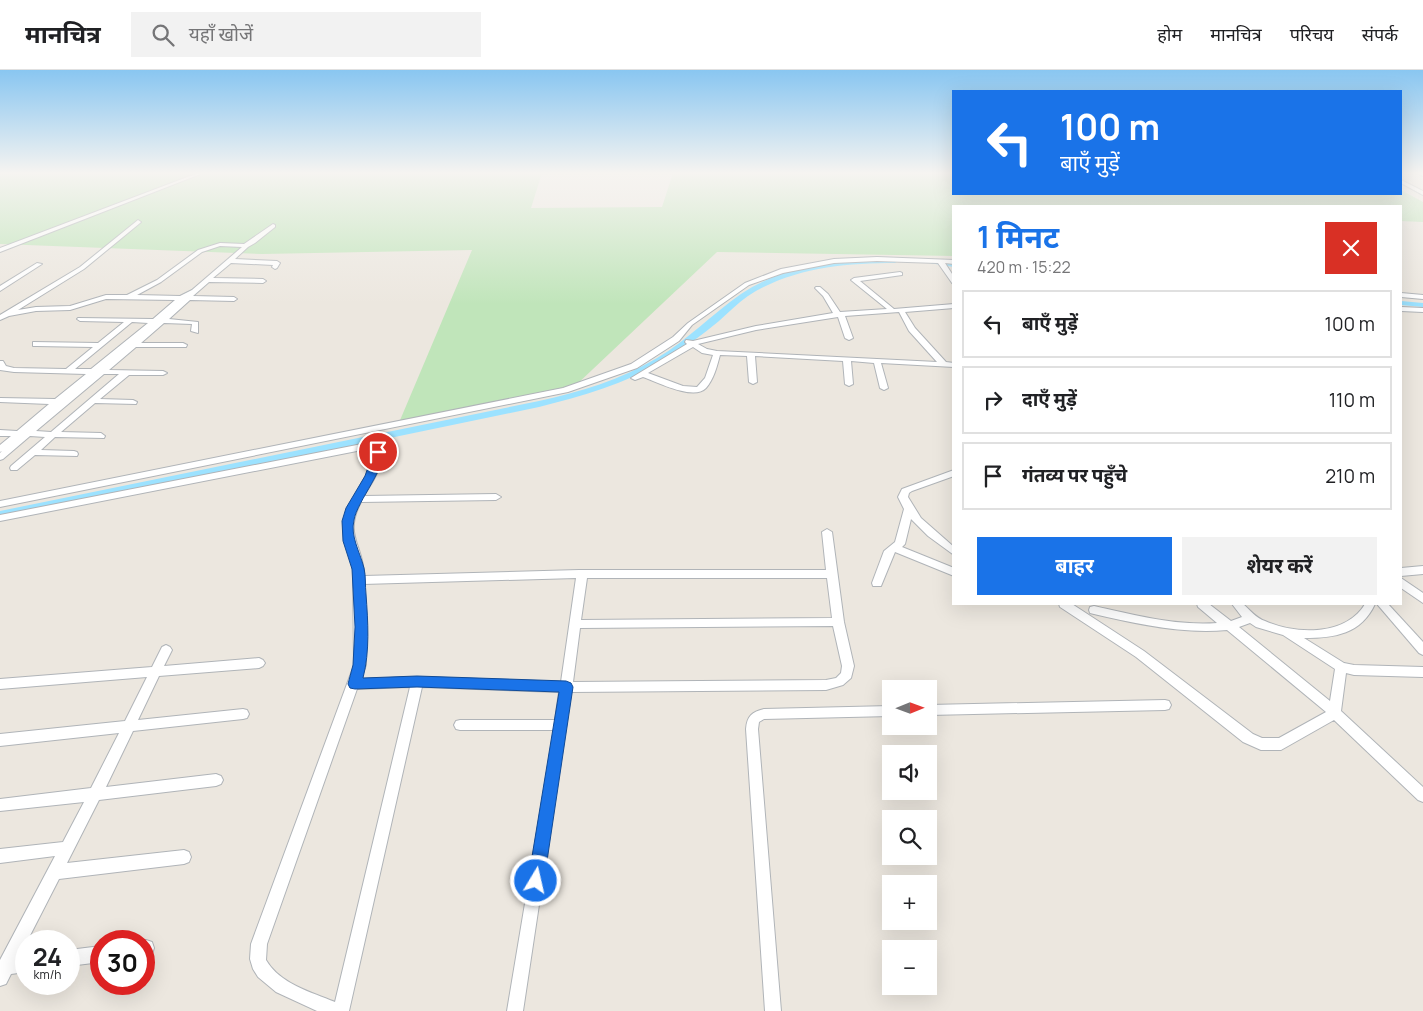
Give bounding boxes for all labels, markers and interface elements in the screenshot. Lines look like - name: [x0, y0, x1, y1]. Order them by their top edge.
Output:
- search box: [131, 12, 481, 57]
- text: मानचित्र: [25, 17, 101, 50]
- icon: search: [149, 21, 177, 49]
- text: यहाँ खोजें: [189, 21, 253, 47]
- text: होम: [1157, 22, 1182, 46]
- text: मानचित्र: [1210, 22, 1262, 46]
- text: परिचय: [1290, 22, 1334, 46]
- text: संपर्क: [1362, 22, 1398, 46]
- text: 100 m: [1060, 103, 1160, 151]
- icon: left: [977, 110, 1042, 175]
- text: बाएँ मुड़ें: [1060, 148, 1120, 178]
- text: 1 मिनट: [977, 216, 1059, 257]
- button: close: [1325, 222, 1377, 274]
- text: 420 m · 15:22: [977, 256, 1071, 278]
- icon: left: [979, 310, 1007, 338]
- text: बाएँ मुड़ें: [1022, 310, 1078, 336]
- text: 100 m: [1324, 311, 1375, 337]
- icon: right: [979, 386, 1007, 414]
- text: दाएँ मुड़ें: [1022, 386, 1077, 412]
- text: 110 m: [1329, 387, 1375, 413]
- pin: [357, 431, 399, 473]
- icon: arrive: [364, 438, 392, 466]
- icon: arrive: [979, 462, 1007, 490]
- text: गंतव्य पर पहुँचे: [1022, 462, 1127, 488]
- text: 210 m: [1325, 463, 1375, 489]
- button: बाहर: [977, 537, 1172, 595]
- button: शेयर करें: [1182, 537, 1377, 595]
- north arrow: [882, 680, 938, 735]
- map controls: [882, 680, 937, 995]
- button: sound: [882, 745, 937, 800]
- button: search: [882, 810, 937, 865]
- position arrow: [509, 854, 561, 906]
- button: +: [882, 875, 937, 930]
- speed limit sign: 30: [90, 930, 155, 995]
- text: 24: [33, 939, 62, 974]
- button: −: [882, 940, 937, 995]
- text: km/h: [34, 966, 61, 983]

